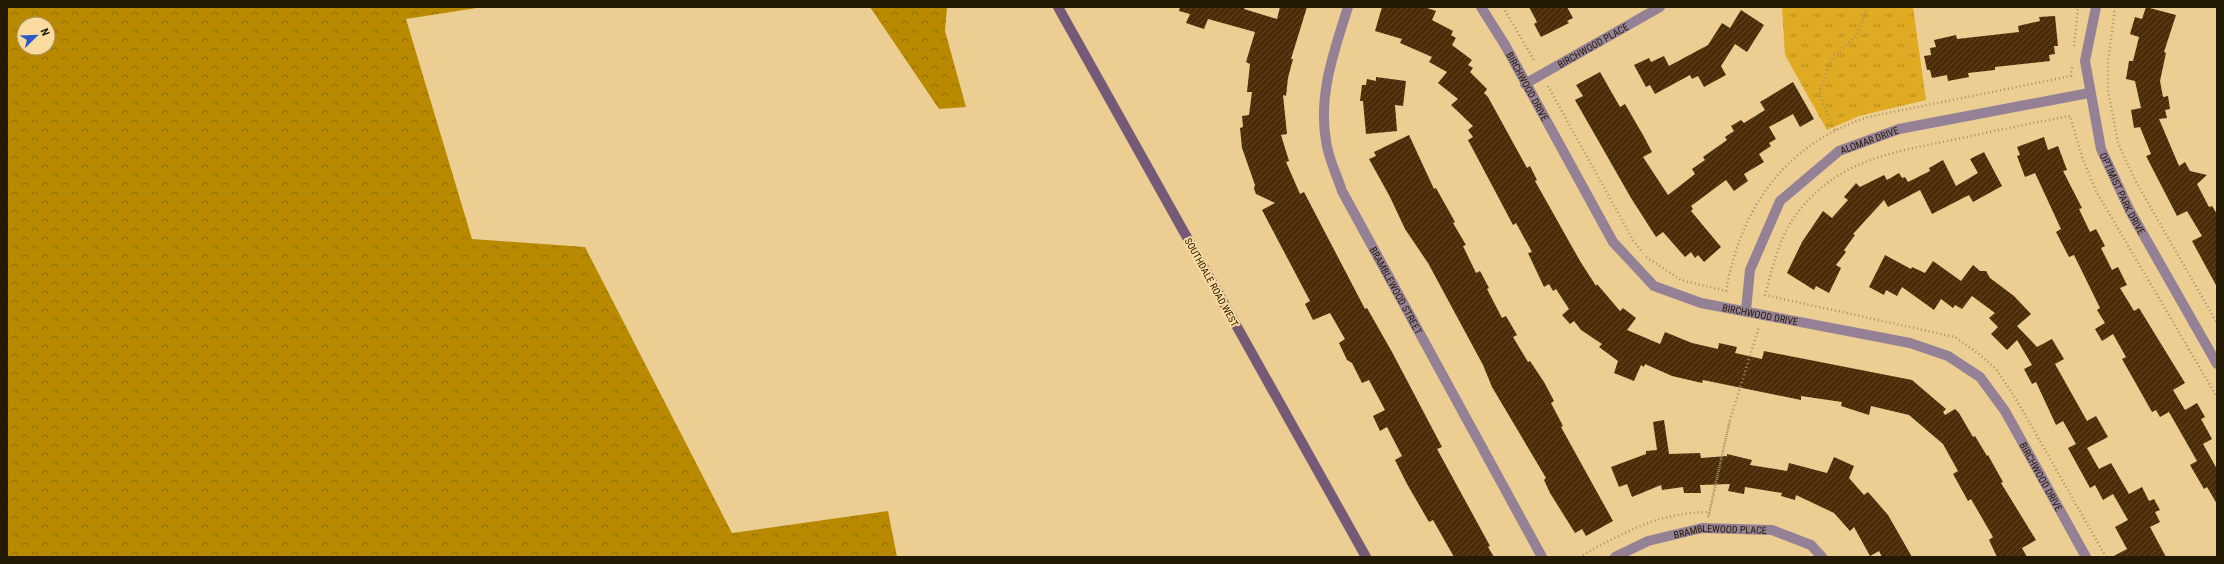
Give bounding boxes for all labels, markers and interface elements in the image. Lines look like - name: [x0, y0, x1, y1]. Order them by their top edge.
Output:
- north arrow: [16, 16, 56, 56]
- street label: BIRCHWOOD PLACE: [1556, 21, 1630, 70]
- text: N: [37, 27, 52, 38]
- street label: BIRCHWOOD DRIVE: [1504, 50, 1551, 123]
- street label: ALOMAR DRIVE: [1839, 125, 1900, 156]
- street label: OPTIMIST PARK DRIVE: [2098, 151, 2147, 236]
- street label: SOUTHDALE ROAD WEST: [1183, 236, 1241, 328]
- street label: BRAMBLEWOOD STREET: [1368, 245, 1424, 336]
- street label: BIRCHWOOD DRIVE: [1721, 302, 1799, 327]
- street label: BIRCHWOOD DRIVE: [2017, 440, 2064, 513]
- street label: BRAMBLEWOOD PLACE: [1673, 523, 1767, 541]

